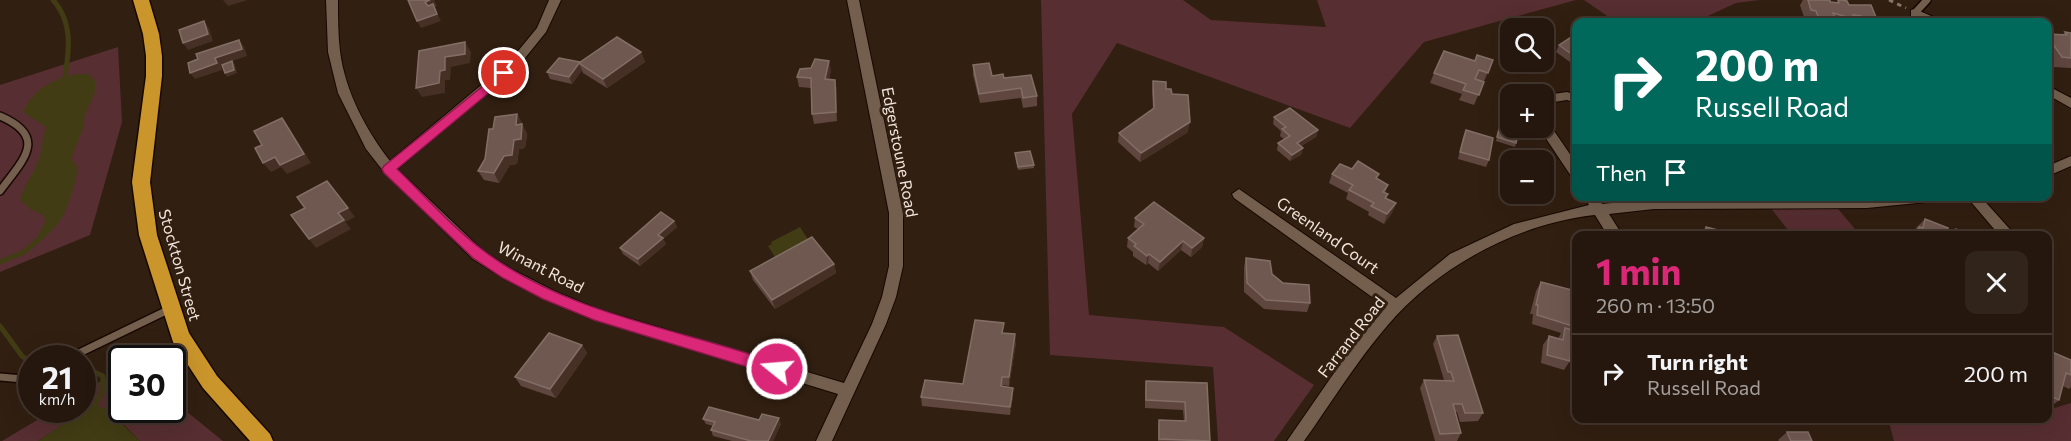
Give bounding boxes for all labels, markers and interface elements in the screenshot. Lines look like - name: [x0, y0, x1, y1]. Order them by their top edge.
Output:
- map controls: [1500, 18, 1554, 204]
- button: search: [1500, 18, 1554, 72]
- text: 200 m: [1695, 38, 1819, 90]
- icon: right: [1596, 42, 1674, 120]
- pin: [478, 47, 529, 98]
- icon: arrive: [487, 56, 520, 89]
- button: +: [1500, 84, 1554, 138]
- street label: Edgerstoune Road: [879, 85, 922, 219]
- text: Russell Road: [1695, 90, 1849, 123]
- button: −: [1500, 150, 1554, 204]
- icon: arrive: [1659, 156, 1692, 189]
- text: Then: [1596, 159, 1647, 186]
- street label: Greenland Court: [1274, 192, 1383, 277]
- street label: Stockton Street: [155, 207, 206, 323]
- street label: Winant Road: [495, 237, 587, 296]
- text: 1 min: [1596, 248, 1681, 292]
- button: close: [1965, 251, 2028, 314]
- street label: Farrand Road: [1313, 293, 1388, 381]
- text: 260 m · 13:50: [1596, 293, 1715, 317]
- position arrow: [745, 337, 809, 401]
- speed limit sign: 30: [108, 345, 186, 423]
- text: Turn right: [1647, 348, 1748, 375]
- icon: right: [1596, 357, 1629, 390]
- text: 21: [42, 358, 72, 395]
- text: 200 m: [1964, 360, 2028, 387]
- text: Russell Road: [1647, 375, 1761, 399]
- text: km/h: [39, 390, 75, 408]

